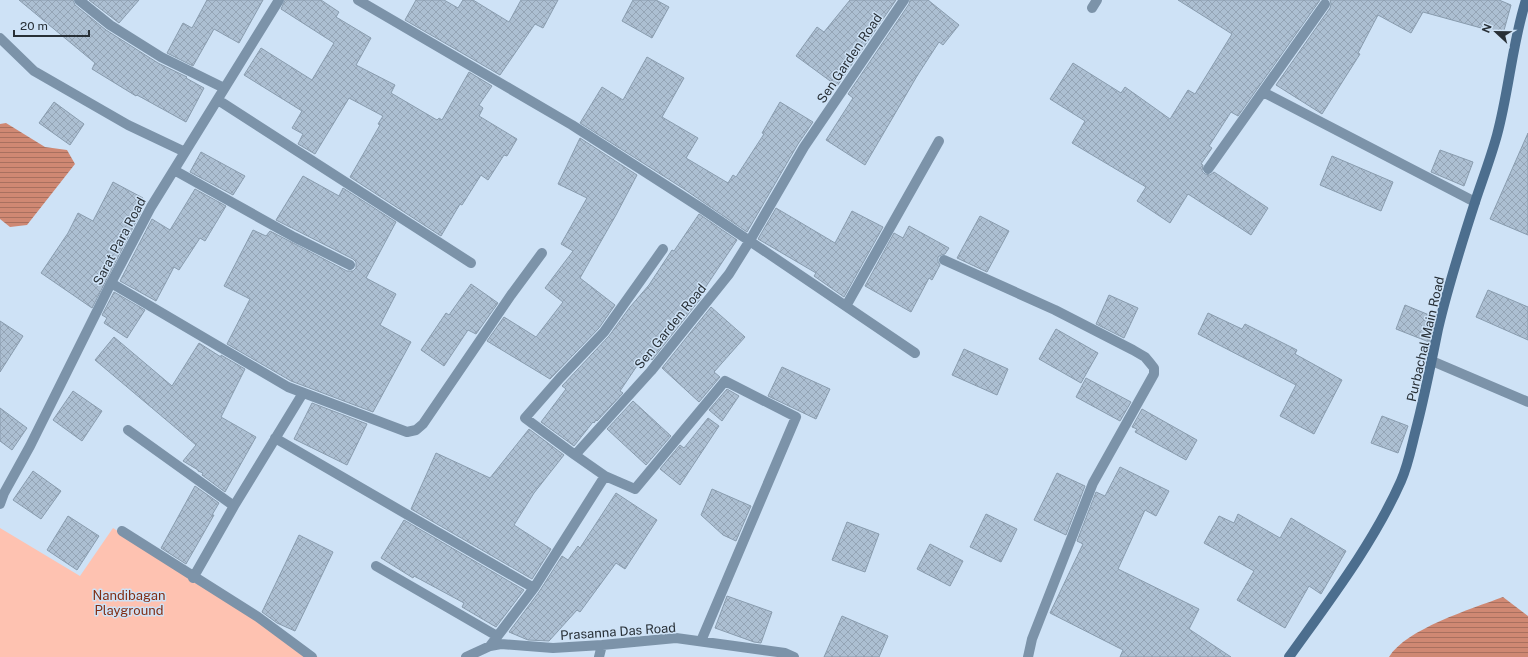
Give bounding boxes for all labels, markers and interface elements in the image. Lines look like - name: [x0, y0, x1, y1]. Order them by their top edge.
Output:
- street label: Sen Garden Road: [814, 11, 885, 106]
- scale bar: [14, 12, 89, 38]
- north arrow: [1476, 12, 1516, 52]
- text: 20 m: [20, 19, 48, 33]
- text: N: [1480, 22, 1494, 34]
- street label: Sarat Para Road: [90, 195, 149, 288]
- street label: Purbachal Main Road: [1404, 275, 1447, 403]
- street label: Sen Garden Road: [632, 281, 709, 372]
- park label: Nandibagan Playground: [92, 588, 166, 618]
- street label: Prasanna Das Road: [560, 620, 676, 643]

